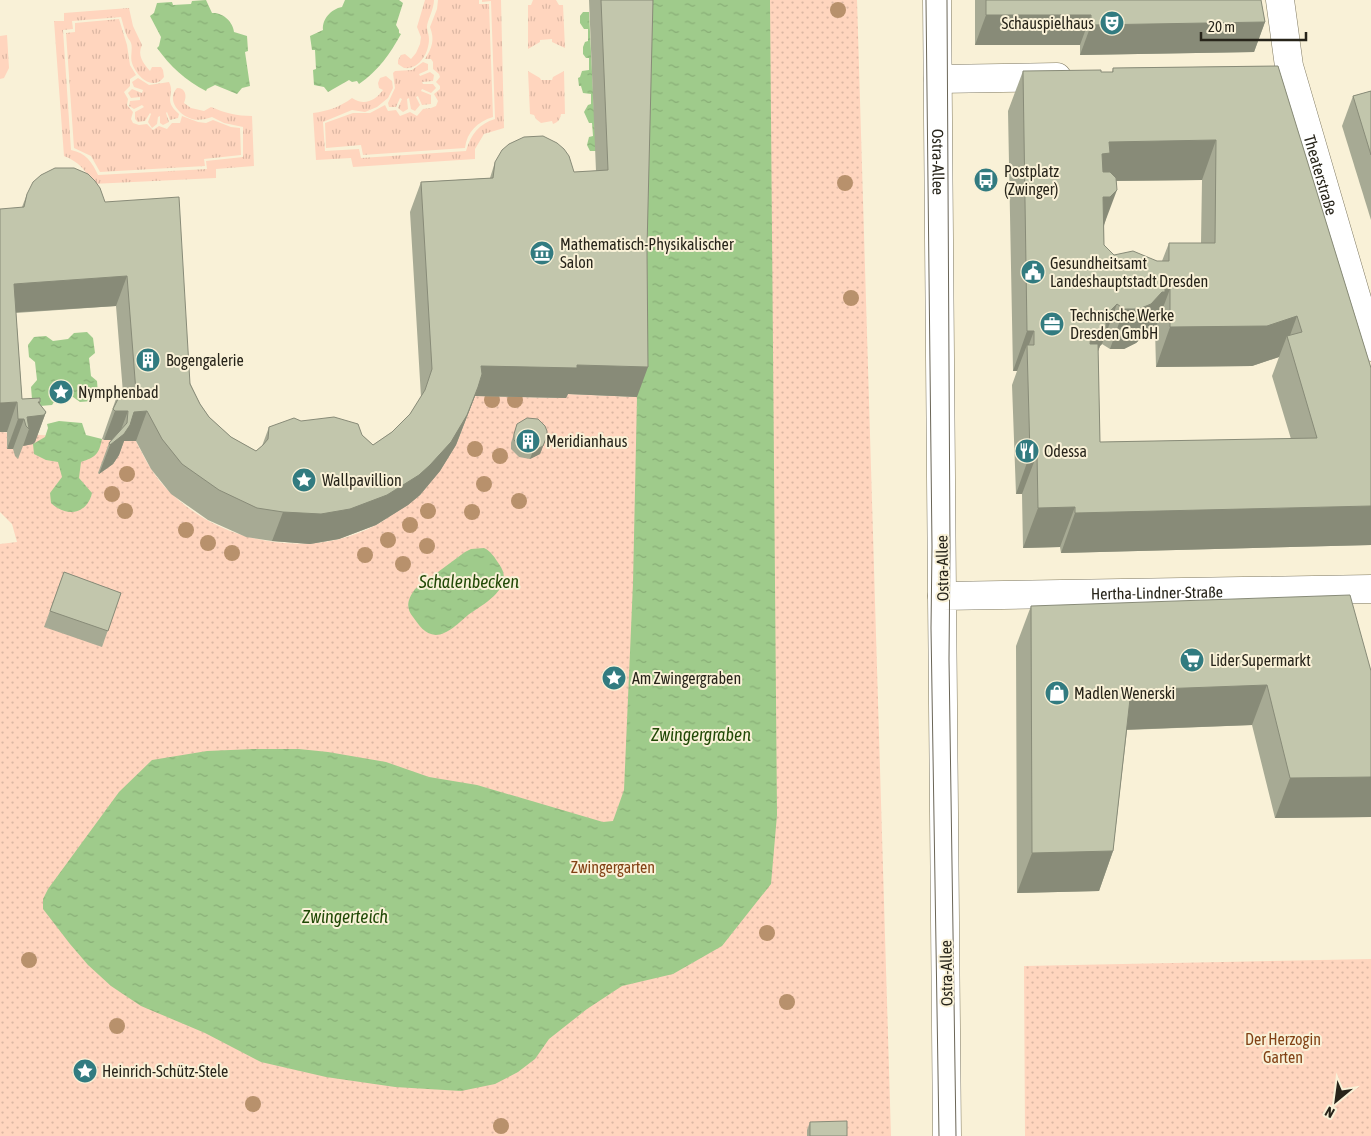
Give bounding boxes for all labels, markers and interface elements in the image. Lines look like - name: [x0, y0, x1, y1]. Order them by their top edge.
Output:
- theatre icon: Schauspielhaus: [1099, 10, 1125, 36]
- scale bar: [1201, 10, 1306, 42]
- place label: Schauspielhaus: [1001, 14, 1094, 33]
- text: 20 m: [1208, 18, 1235, 35]
- street label: Ostra-Allee: [929, 129, 948, 195]
- street label: Theaterstraße: [1301, 133, 1341, 217]
- place label: Postplatz (Zwinger): [1004, 162, 1059, 199]
- bus stop icon: Postplatz (Zwinger): [973, 167, 999, 193]
- place label: Mathematisch-Physikalischer Salon: [560, 235, 734, 271]
- museum icon: Mathematisch-Physikalischer Salon: [529, 240, 555, 266]
- place label: Gesundheitsamt Landeshauptstadt Dresden: [1050, 254, 1208, 291]
- public building icon: Gesundheitsamt Landeshauptstadt Dresden: [1020, 259, 1046, 285]
- place label: Technische Werke Dresden GmbH: [1070, 306, 1174, 342]
- office icon: Technische Werke Dresden GmbH: [1039, 311, 1065, 337]
- building icon: Bogengalerie: [135, 347, 161, 373]
- place label: Bogengalerie: [166, 351, 244, 370]
- place icon: Nymphenbad: [48, 379, 74, 405]
- place label: Nymphenbad: [78, 383, 159, 402]
- building icon: Meridianhaus: [515, 428, 541, 454]
- place label: Meridianhaus: [546, 432, 628, 450]
- restaurant icon: Odessa: [1014, 438, 1040, 464]
- place label: Odessa: [1044, 442, 1087, 460]
- place icon: Wallpavillion: [291, 467, 317, 493]
- place label: Wallpavillion: [322, 471, 402, 490]
- street label: Ostra-Allee: [932, 535, 952, 601]
- water label: Schalenbecken: [418, 571, 519, 592]
- street label: Hertha-Lindner-Straße: [1091, 582, 1223, 603]
- supermarket icon: Lider Supermarkt: [1179, 647, 1205, 673]
- place label: Lider Supermarkt: [1210, 651, 1311, 670]
- place icon: Am Zwingergraben: [601, 665, 627, 691]
- place label: Am Zwingergraben: [632, 669, 741, 688]
- shop icon: Madlen Wenerski: [1044, 680, 1070, 706]
- place label: Madlen Wenerski: [1074, 684, 1175, 702]
- water label: Zwingergraben: [651, 724, 751, 745]
- park label: Zwingergarten: [571, 858, 655, 877]
- water label: Zwingerteich: [302, 906, 388, 927]
- street label: Ostra-Allee: [936, 940, 956, 1006]
- park label: Der Herzogin Garten: [1245, 1030, 1321, 1066]
- place icon: Heinrich-Schütz-Stele: [72, 1058, 98, 1084]
- place label: Heinrich-Schütz-Stele: [102, 1062, 228, 1080]
- north arrow: [1311, 1076, 1361, 1126]
- text: N: [1322, 1103, 1337, 1121]

